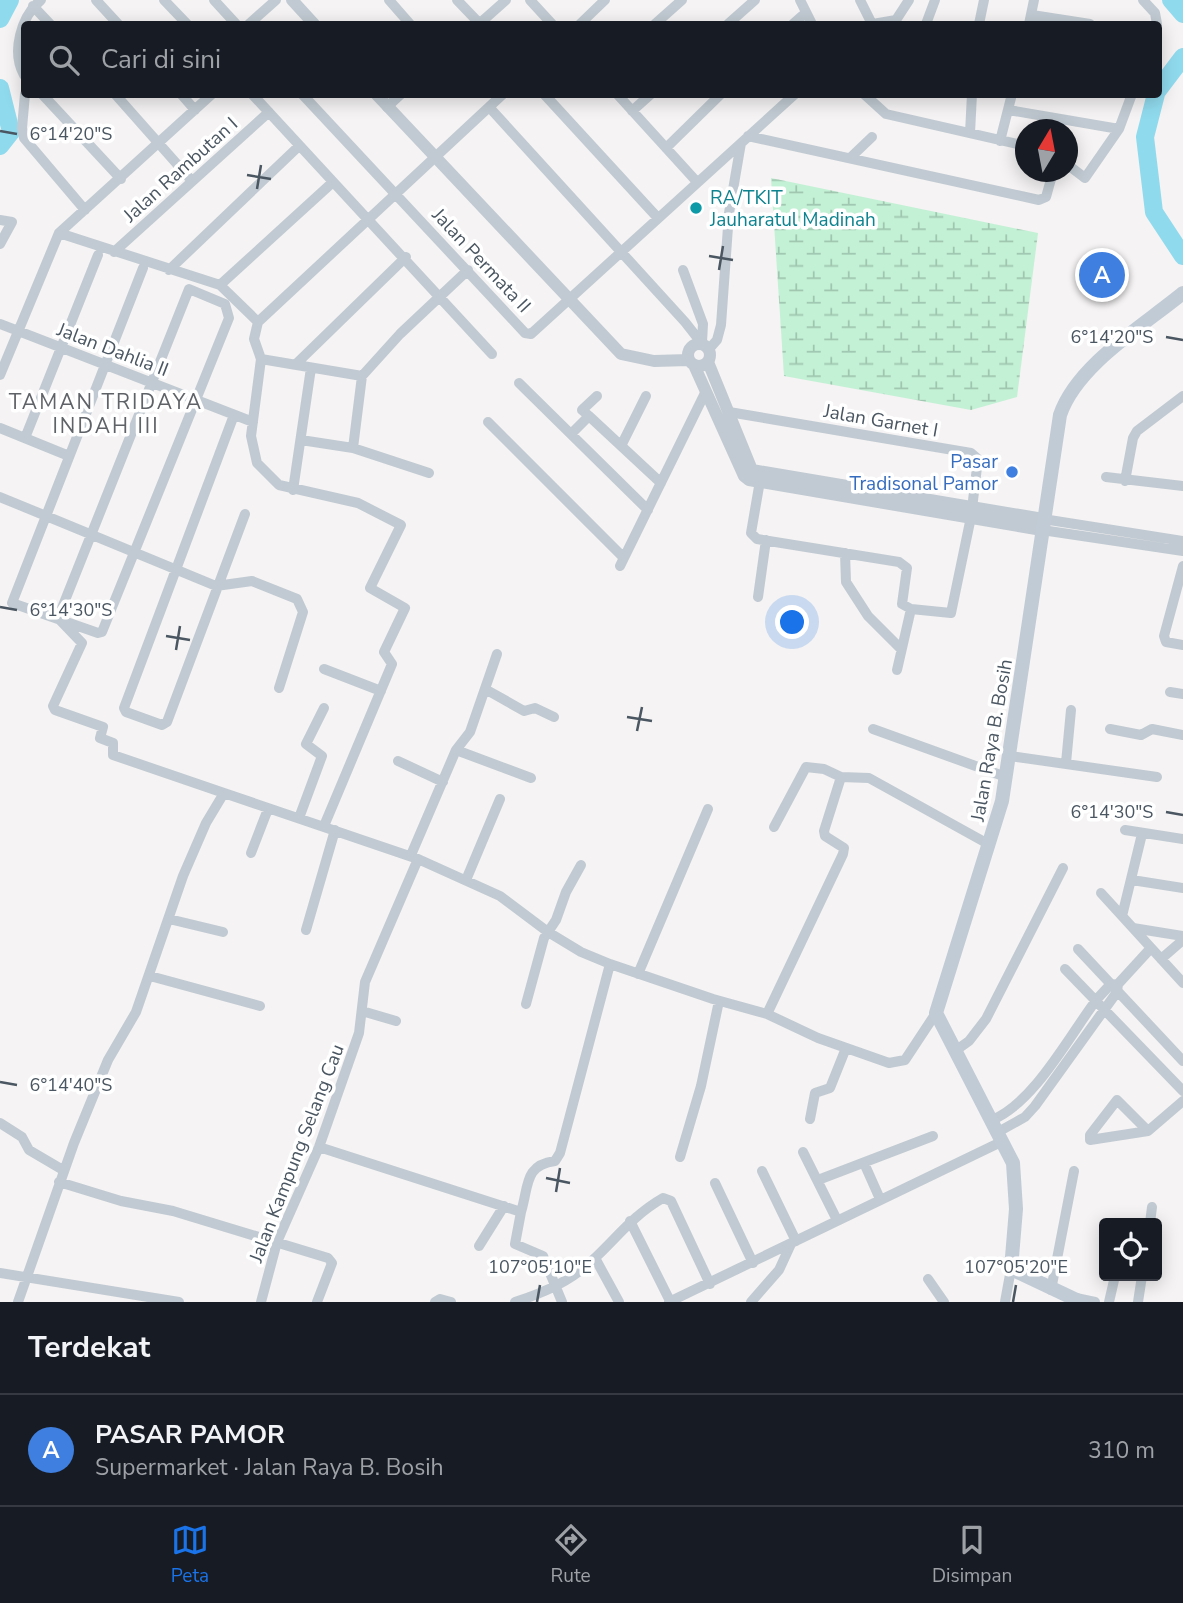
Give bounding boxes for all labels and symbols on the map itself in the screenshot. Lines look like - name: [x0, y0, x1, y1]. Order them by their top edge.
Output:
- street label: Jalan Rambutan I: [117, 111, 243, 229]
- north arrow: [1015, 119, 1078, 182]
- text: 6°14'20"S: [30, 122, 112, 146]
- place label: RA/TKIT Jauharatul Madinah: [709, 185, 876, 233]
- marker: RA/TKIT Jauharatul Madinah: [688, 200, 704, 216]
- street label: Jalan Permata II: [425, 202, 536, 318]
- pin: A: [1079, 249, 1125, 301]
- street label: Jalan Dahlia II: [52, 316, 172, 383]
- text: 6°14'20"S: [1071, 325, 1153, 349]
- district label: TAMAN TRIDAYA INDAH III: [9, 388, 203, 440]
- street label: Jalan Garnet I: [821, 398, 940, 444]
- place label: Pasar Tradisonal Pamor: [849, 449, 998, 497]
- marker: Pasar Tradisonal Pamor: [1004, 464, 1020, 480]
- text: 6°14'30"S: [30, 598, 112, 622]
- your location: [775, 605, 809, 639]
- street label: Jalan Raya B. Bosih: [965, 657, 1019, 824]
- text: 6°14'30"S: [1071, 800, 1153, 824]
- street label: Jalan Kampung Selang Cau: [243, 1040, 351, 1267]
- text: 6°14'40"S: [30, 1073, 112, 1097]
- text: 107°05'10"E: [488, 1255, 592, 1279]
- text: 107°05'20"E: [964, 1255, 1068, 1279]

